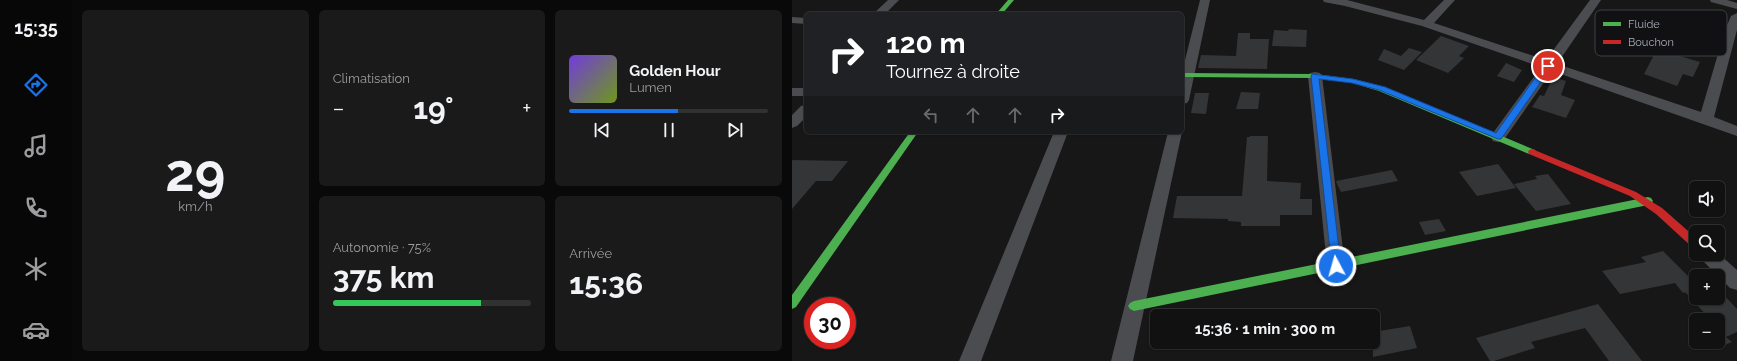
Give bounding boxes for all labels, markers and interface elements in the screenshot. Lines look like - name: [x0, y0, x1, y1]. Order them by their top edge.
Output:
- legend: [1595, 10, 1727, 56]
- text: 15:35: [14, 17, 58, 38]
- text: Fluide: [1628, 18, 1660, 31]
- text: 120 m: [886, 27, 966, 60]
- icon: right: [820, 28, 872, 80]
- text: Bouchon: [1628, 36, 1674, 49]
- pin: [1531, 49, 1565, 83]
- icon: arrive: [1537, 55, 1559, 77]
- text: Tournez à droite: [886, 61, 1020, 82]
- text: Golden Hour: [629, 62, 721, 80]
- icon: directions: [22, 71, 50, 99]
- text: Climatisation: [333, 71, 410, 86]
- text: Lumen: [629, 80, 672, 95]
- text: 19°: [413, 91, 453, 126]
- text: −: [333, 95, 345, 121]
- text: +: [522, 95, 531, 121]
- icon: left: [920, 104, 942, 126]
- icon: ahead: [962, 104, 984, 126]
- icon: ahead: [1004, 104, 1026, 126]
- icon: right: [1046, 104, 1068, 126]
- icon: previous: [591, 119, 613, 141]
- icon: pause: [658, 119, 680, 141]
- icon: next: [724, 119, 746, 141]
- icon: music: [22, 132, 50, 160]
- text: 29: [165, 142, 225, 203]
- map controls: [1689, 181, 1725, 349]
- button: sound: [1689, 181, 1725, 217]
- icon: phone: [22, 194, 50, 222]
- text: km/h: [178, 199, 212, 214]
- button: search: [1689, 225, 1725, 261]
- text: Autonomie · 75%: [333, 240, 431, 255]
- position arrow: [1315, 245, 1357, 287]
- text: Arrivée: [569, 246, 612, 261]
- icon: climate: [22, 255, 50, 283]
- text: 375 km: [333, 260, 434, 295]
- text: 15:36: [569, 266, 643, 301]
- button: +: [1689, 269, 1725, 305]
- speed limit sign: 30: [804, 297, 856, 349]
- button: −: [1689, 313, 1725, 349]
- icon: car: [22, 316, 50, 344]
- text: 15:36 · 1 min · 300 m: [1195, 320, 1335, 338]

